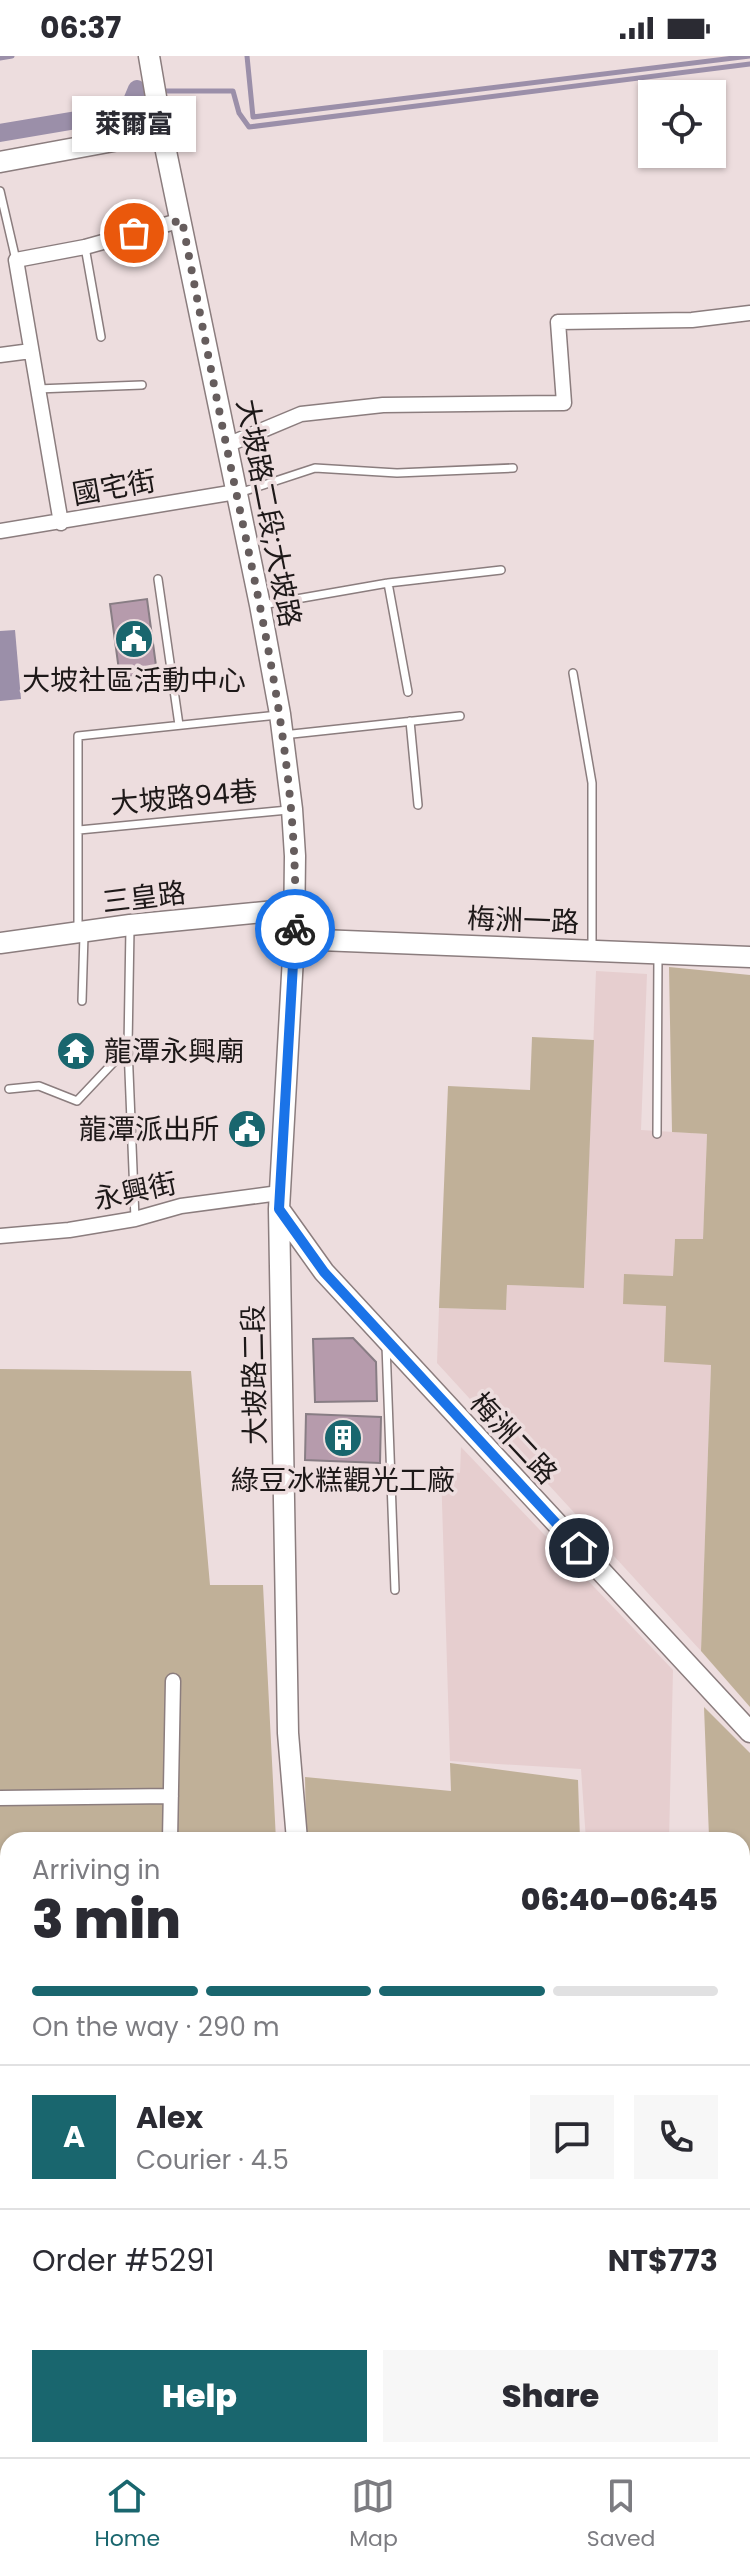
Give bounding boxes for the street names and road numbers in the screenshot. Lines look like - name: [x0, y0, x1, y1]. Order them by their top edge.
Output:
- street label: 大坡路二段;大坡路: [227, 396, 310, 630]
- street label: 國宅街: [69, 461, 159, 514]
- street label: 大坡路94巷: [109, 772, 259, 823]
- street label: 三皇路: [100, 873, 188, 922]
- street label: 梅洲一路: [466, 899, 580, 942]
- street label: 永興街: [90, 1164, 180, 1219]
- street label: 大坡路二段: [234, 1305, 275, 1445]
- street label: 梅洲二路: [461, 1384, 566, 1493]

